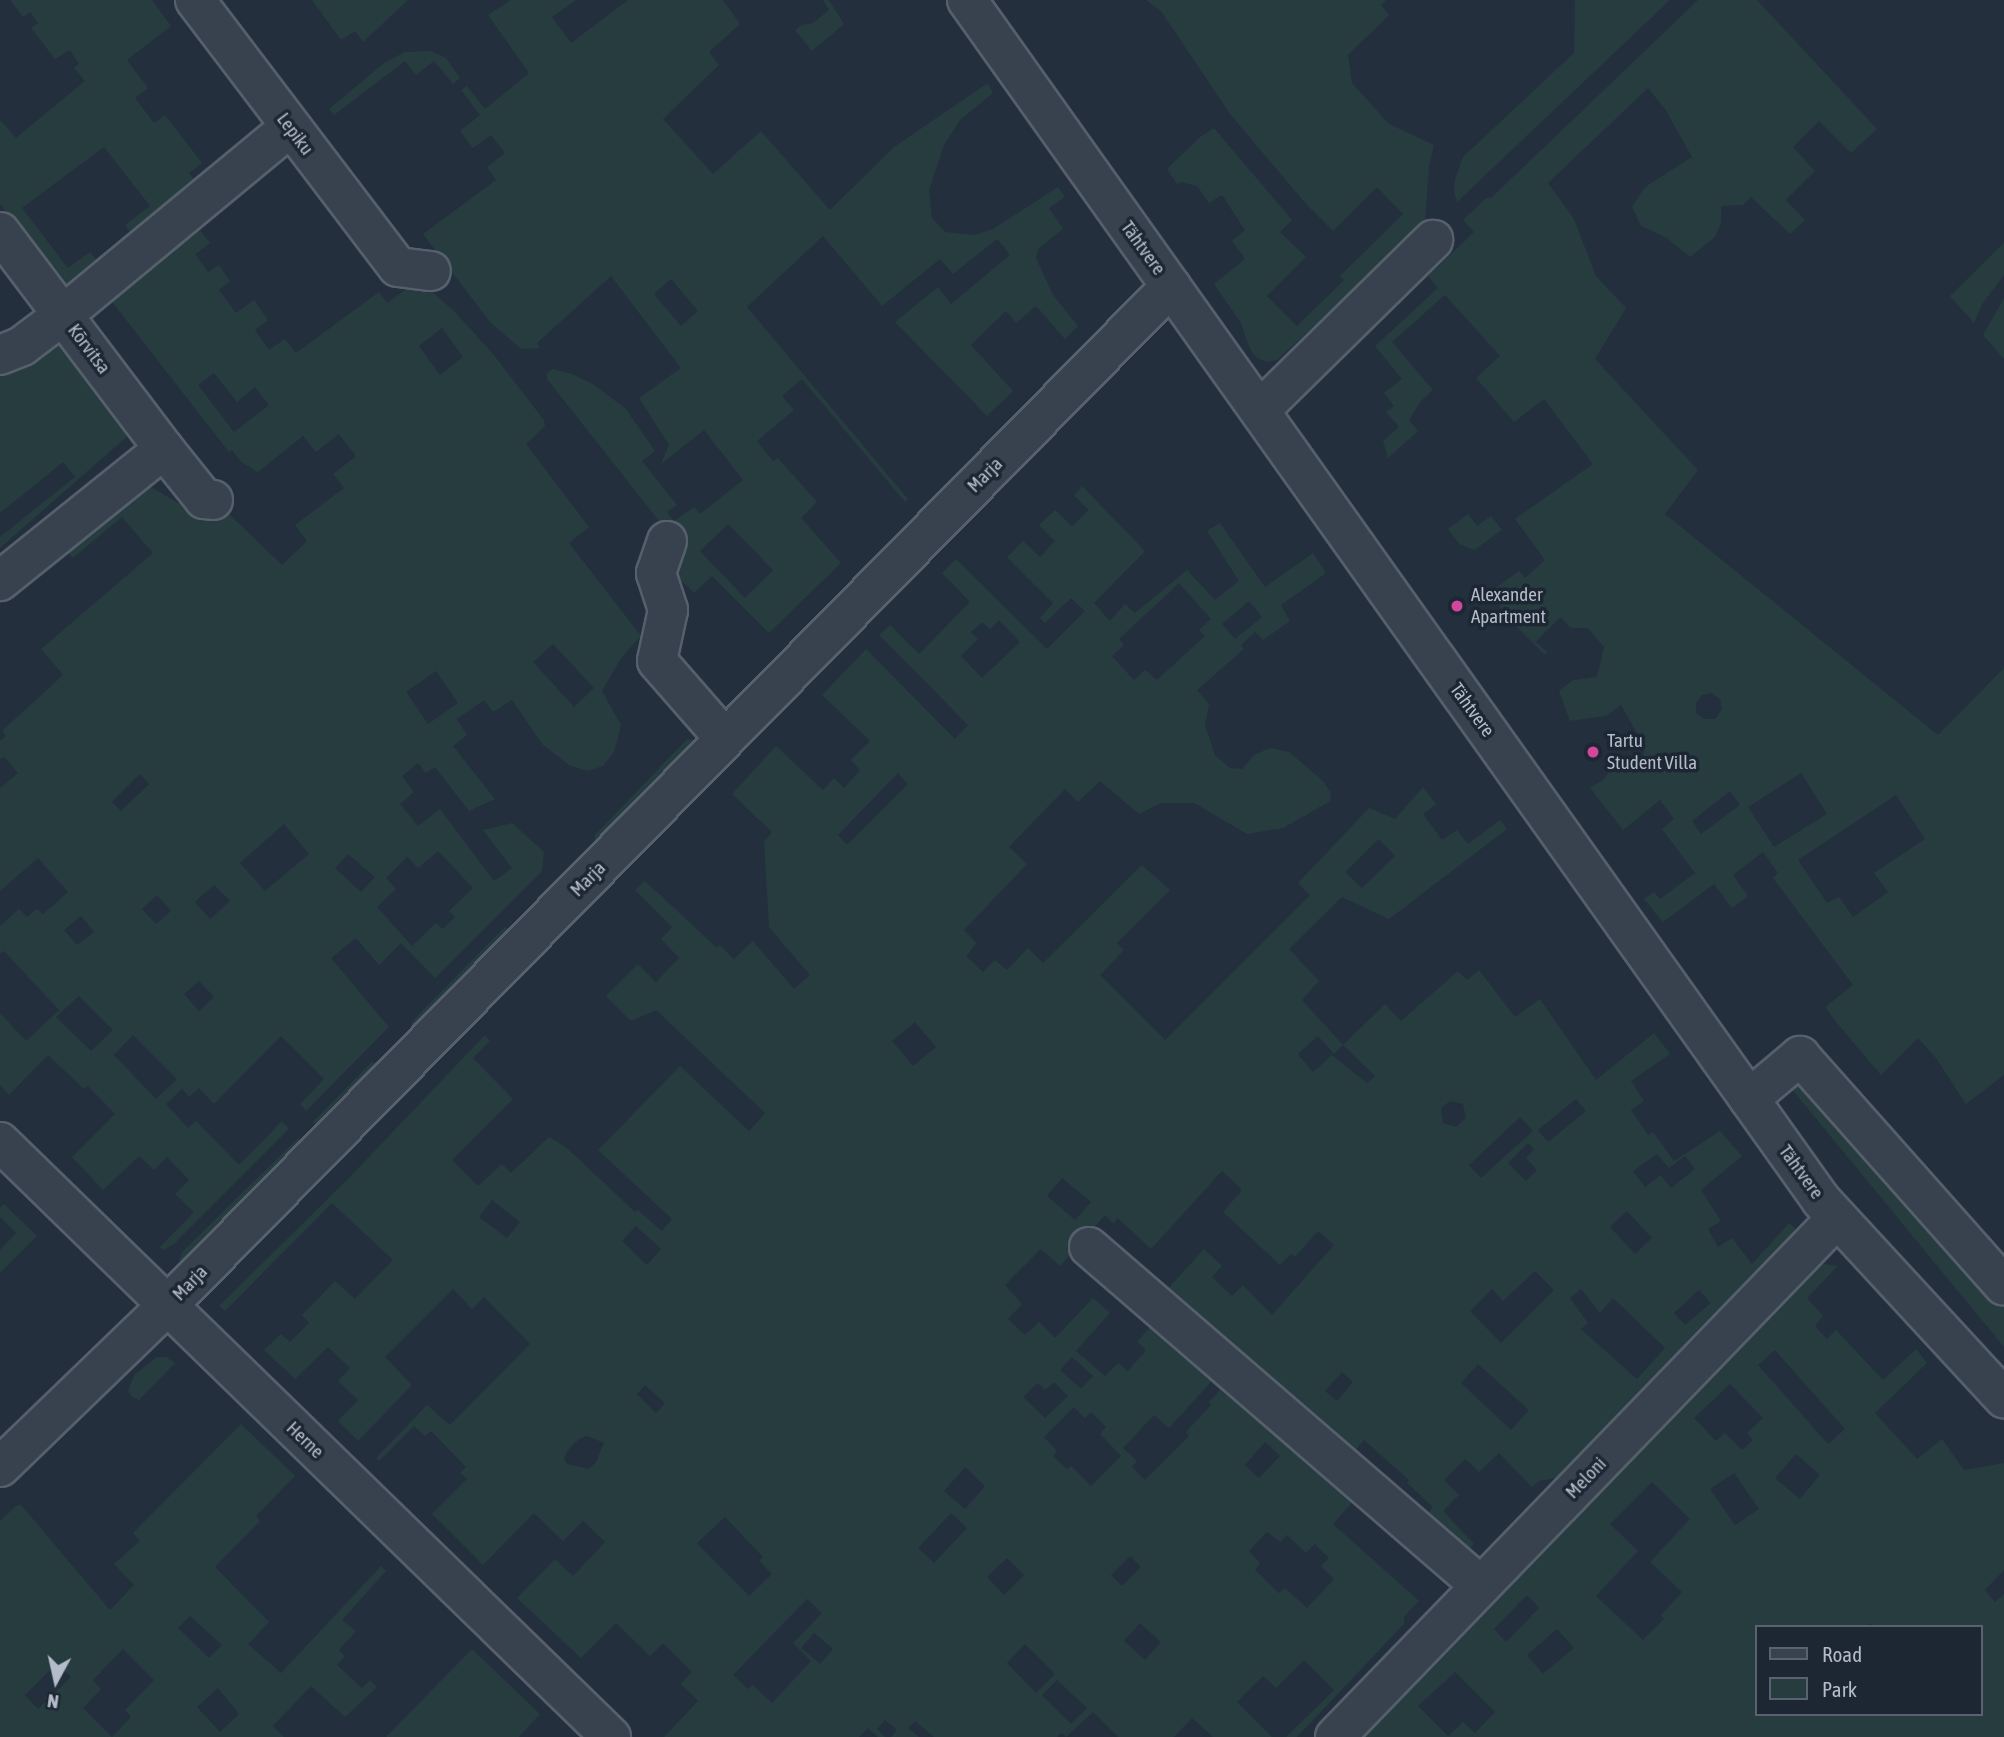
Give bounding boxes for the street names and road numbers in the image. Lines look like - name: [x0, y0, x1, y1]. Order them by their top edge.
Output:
- street label: Lepiku: [272, 108, 318, 160]
- street label: Tähtvere: [1116, 217, 1170, 279]
- street label: Kõrvitsa: [63, 320, 115, 378]
- street label: Marja: [963, 453, 1007, 497]
- street label: Tähtvere: [1445, 679, 1499, 741]
- street label: Marja: [566, 857, 610, 901]
- street label: Tähtvere: [1774, 1141, 1828, 1203]
- street label: Marja: [168, 1261, 212, 1305]
- street label: Herne: [282, 1417, 328, 1463]
- street label: Meloni: [1561, 1453, 1611, 1503]

